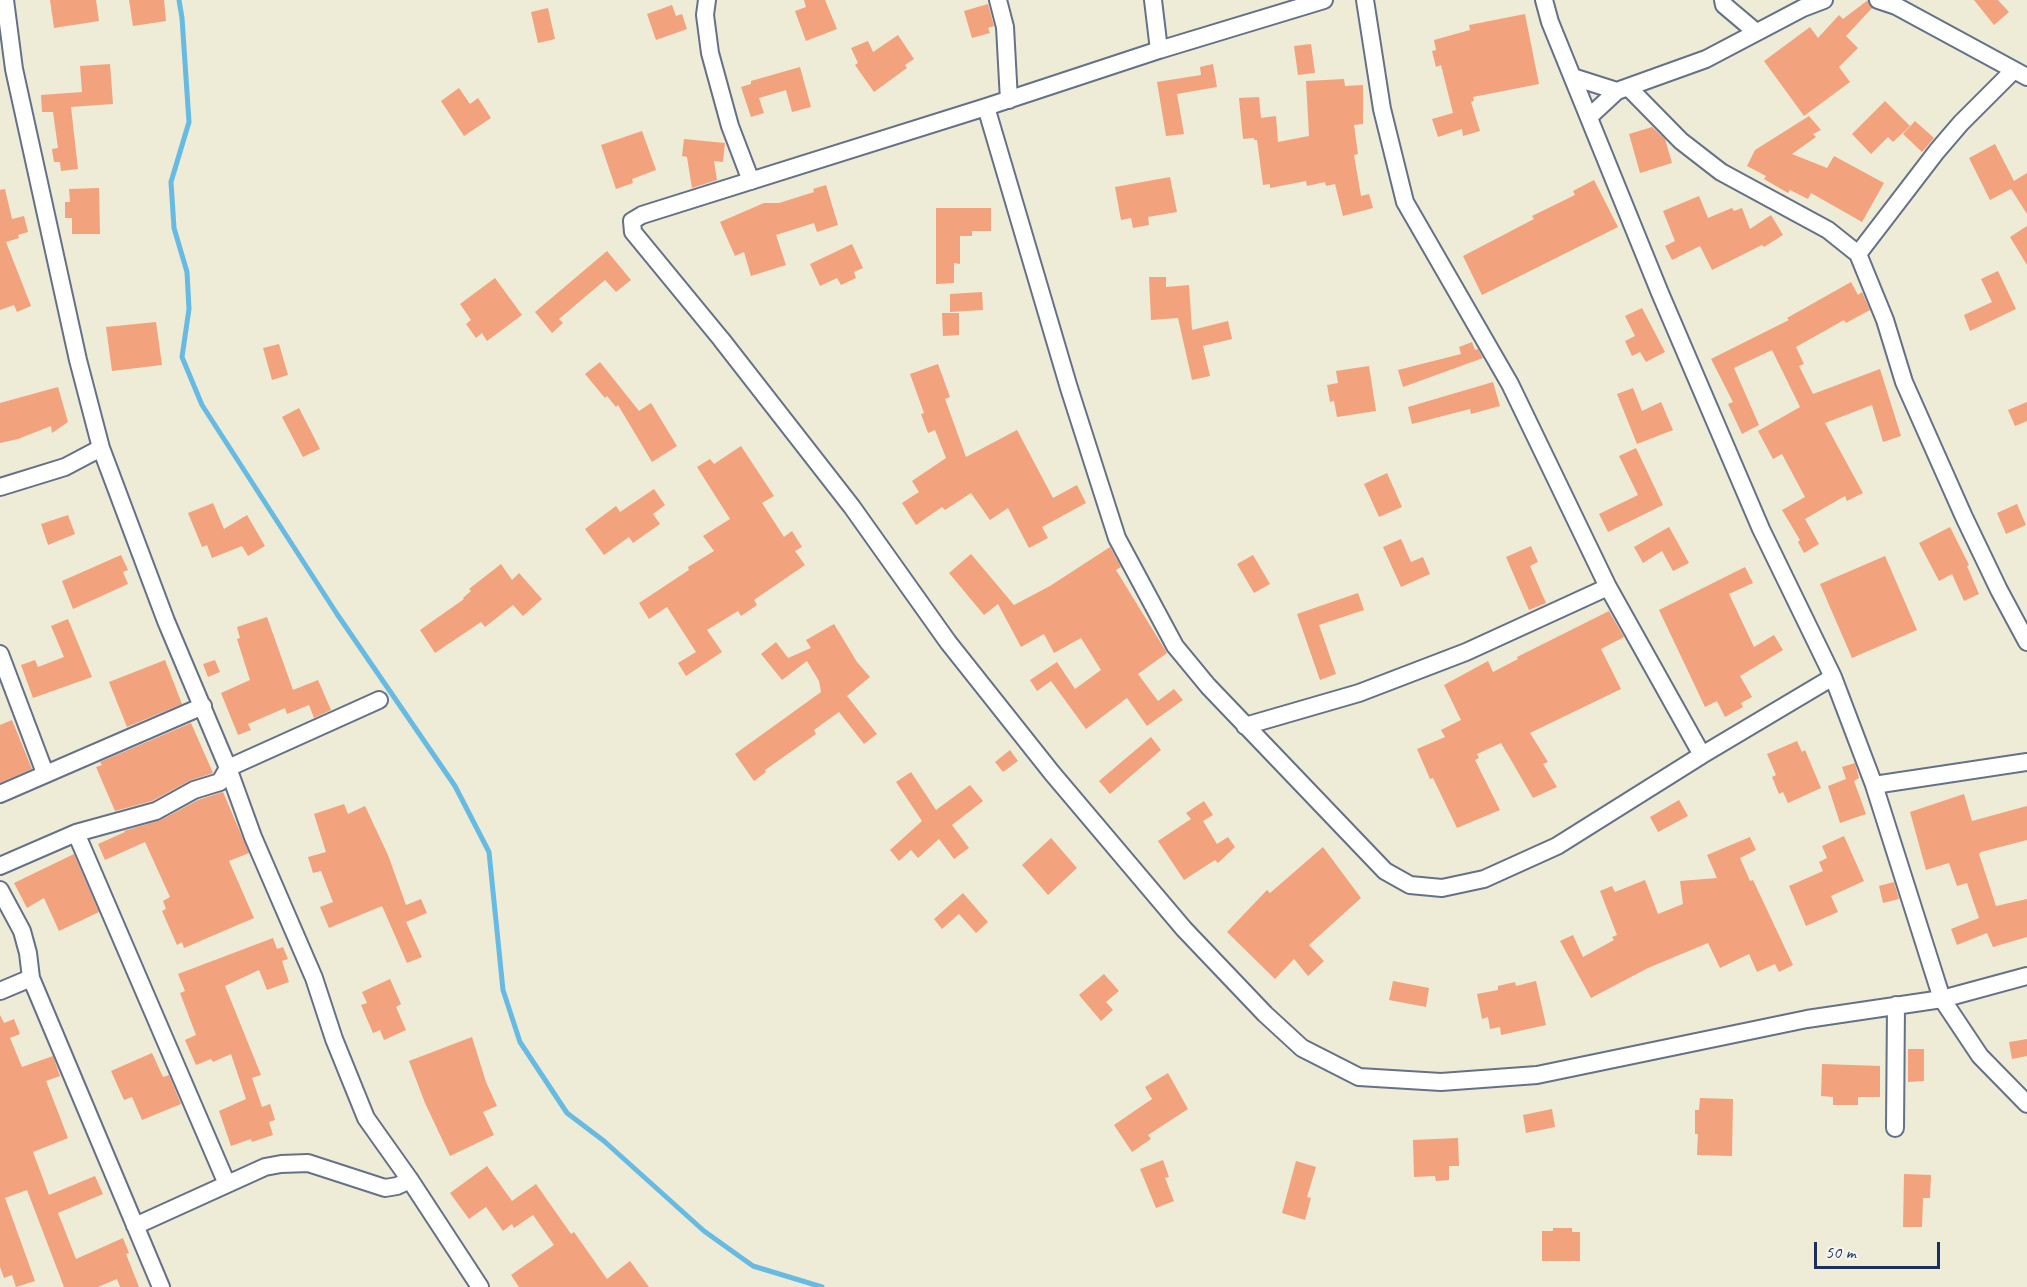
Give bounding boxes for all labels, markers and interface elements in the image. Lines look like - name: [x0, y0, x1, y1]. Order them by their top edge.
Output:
- scale bar: [1817, 1230, 1943, 1268]
- text: 50 m: [1825, 1241, 1856, 1263]

